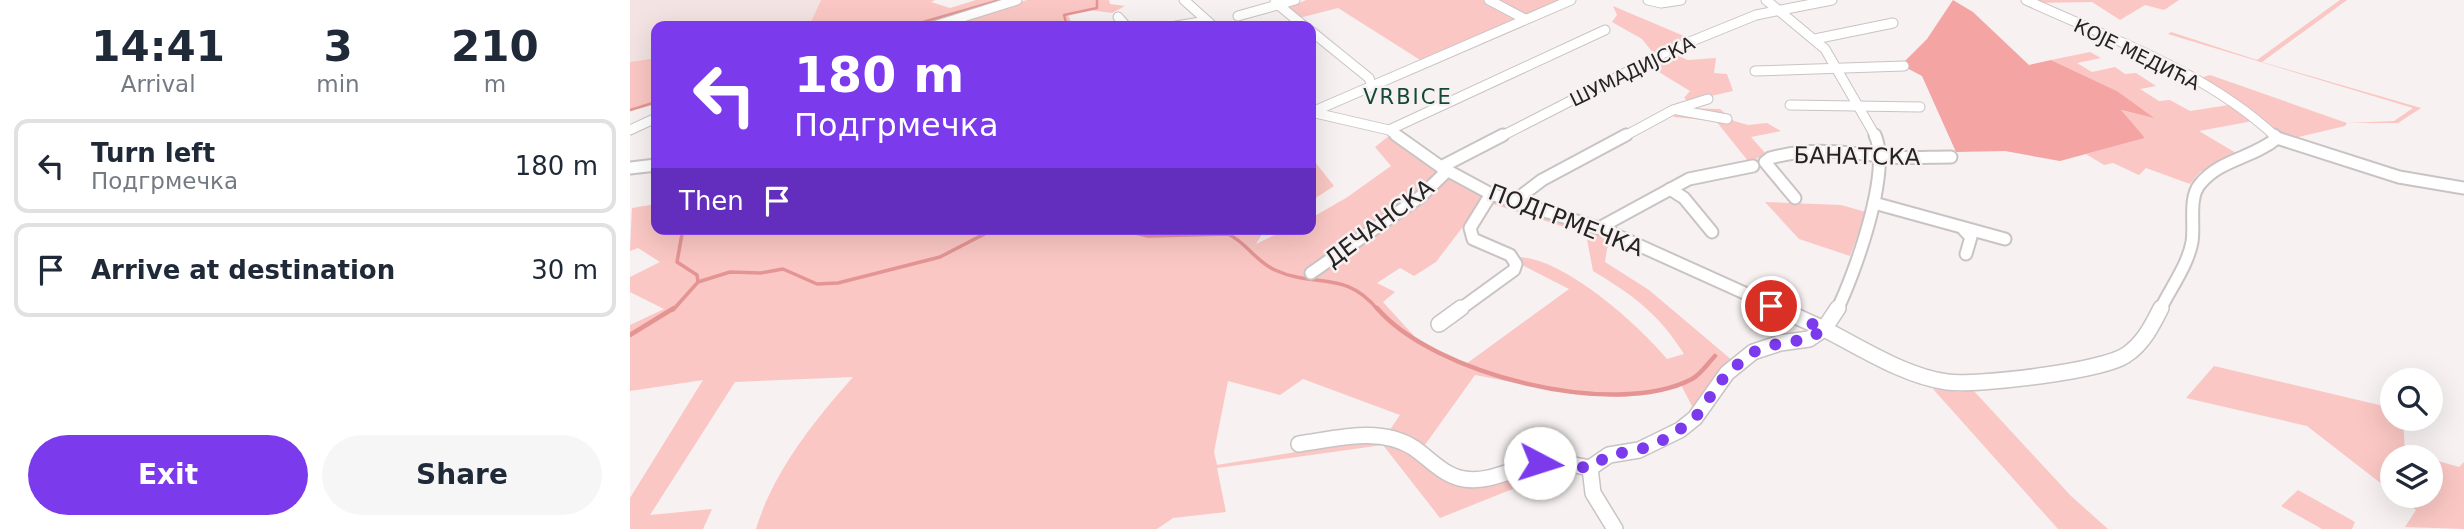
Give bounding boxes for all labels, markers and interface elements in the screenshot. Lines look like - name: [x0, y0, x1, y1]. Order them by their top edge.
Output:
- street label: КОЈЕ МЕДИЋА: [2070, 14, 2204, 94]
- text: 14:41: [91, 22, 225, 71]
- text: 3: [323, 22, 353, 71]
- text: 210: [451, 22, 539, 71]
- street label: ШУМАДИЈСКА: [1566, 31, 1698, 111]
- text: 180 m: [794, 47, 964, 104]
- icon: left: [679, 49, 770, 140]
- text: Arrival: [121, 71, 196, 97]
- text: min: [316, 71, 360, 97]
- text: m: [484, 71, 506, 97]
- district label: VRBICE: [1363, 85, 1453, 109]
- text: Подгрмечка: [794, 106, 999, 144]
- text: Turn left: [91, 138, 215, 168]
- street label: БАНАТСКА: [1793, 142, 1921, 170]
- icon: left: [32, 147, 70, 185]
- text: 180 m: [515, 151, 598, 181]
- text: Подгрмечка: [91, 168, 238, 194]
- street label: ДЕЧАНСКА: [1319, 174, 1439, 272]
- street label: ПОДГРМЕЧКА: [1485, 179, 1647, 262]
- icon: arrive: [758, 182, 796, 220]
- text: Then: [679, 186, 744, 216]
- icon: arrive: [32, 251, 70, 289]
- text: Arrive at destination: [91, 255, 395, 285]
- text: 30 m: [531, 255, 598, 285]
- pin: [1741, 276, 1801, 336]
- icon: arrive: [1752, 287, 1790, 325]
- map controls: [2380, 368, 2443, 508]
- button: search: [2380, 368, 2443, 431]
- position arrow: [1503, 426, 1577, 500]
- button: Exit: [28, 435, 308, 515]
- button: Share: [322, 435, 602, 515]
- button: layers: [2380, 445, 2443, 508]

